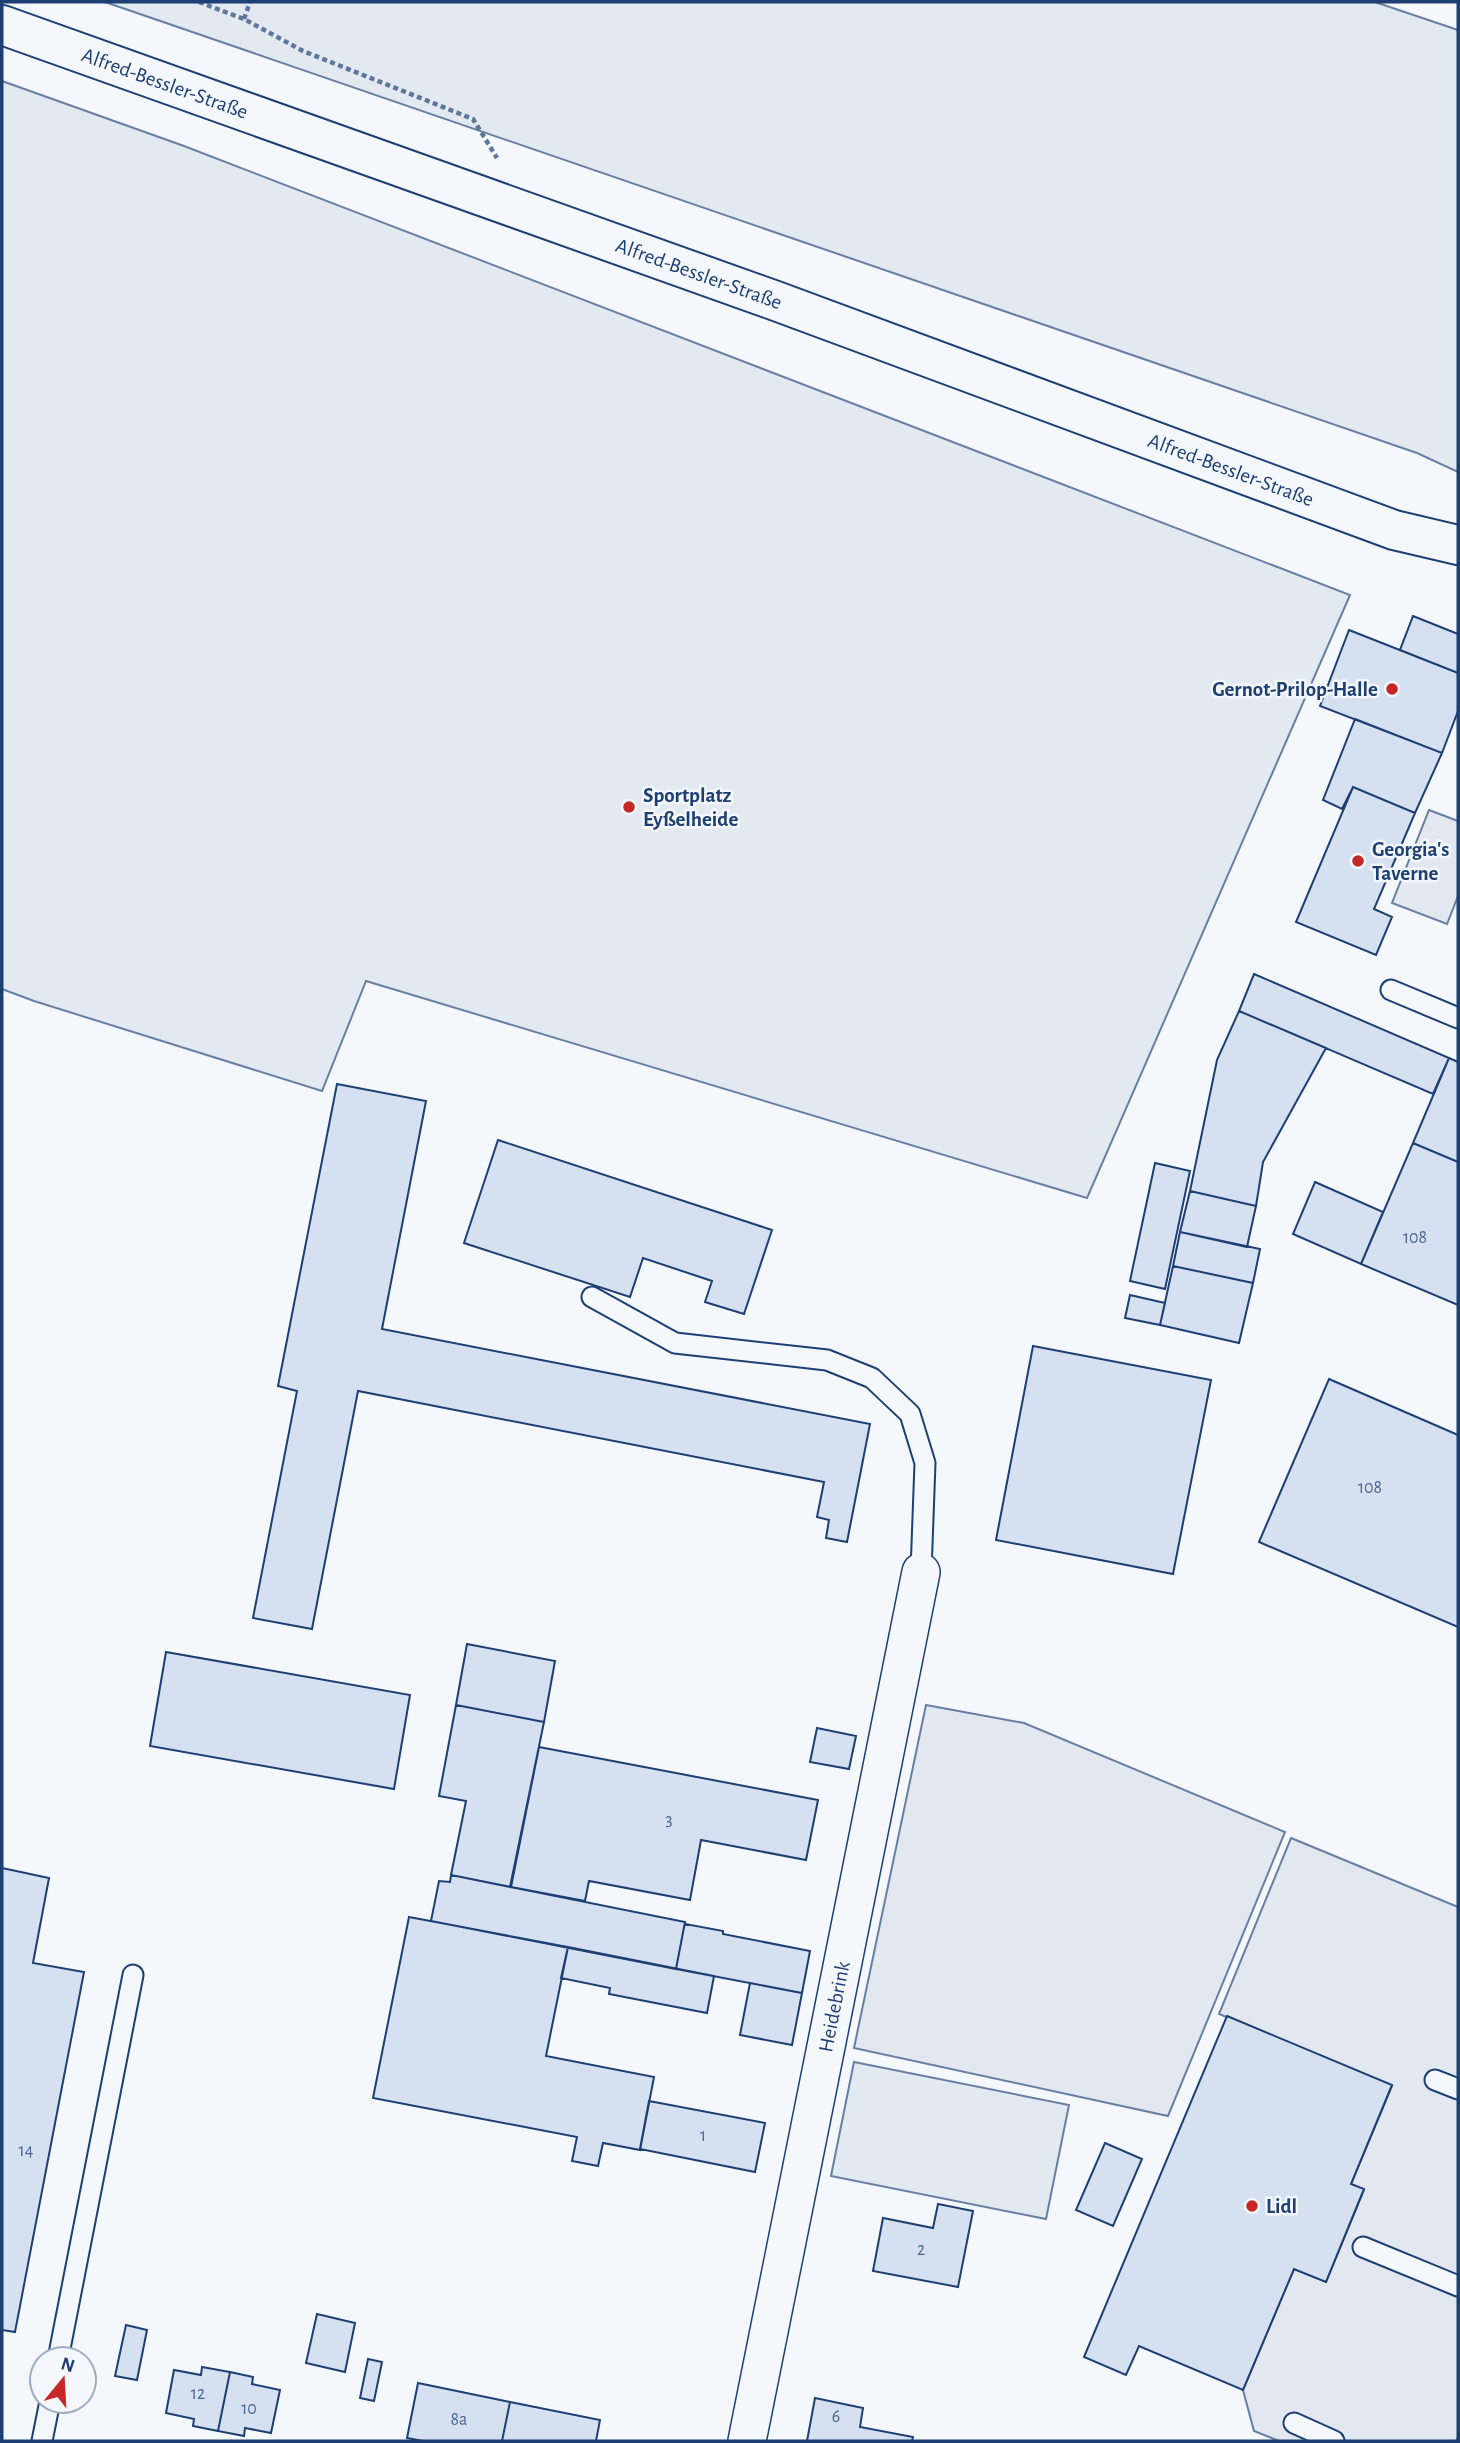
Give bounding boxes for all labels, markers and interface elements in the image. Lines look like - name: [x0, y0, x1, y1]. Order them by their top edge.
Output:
- street label: Alfred-Bessler-Straße: [79, 44, 251, 122]
- street label: Alfred-Bessler-Straße: [613, 234, 785, 313]
- street label: Alfred-Bessler-Straße: [1145, 429, 1317, 510]
- place label: Gernot-Prilop-Halle: [1212, 679, 1378, 700]
- marker: Gernot-Prilop-Halle: [1384, 681, 1400, 697]
- place label: Sportplatz Eyßelheide: [643, 785, 738, 830]
- marker: Sportplatz Eyßelheide: [621, 799, 637, 815]
- place label: Georgia's Taverne: [1372, 839, 1449, 884]
- marker: Georgia's Taverne: [1350, 853, 1366, 869]
- house number: 108: [1403, 1229, 1427, 1247]
- house number: 108: [1358, 1479, 1382, 1497]
- house number: 3: [665, 1811, 673, 1829]
- street label: Heidebrink: [815, 1959, 853, 2054]
- house number: 1: [700, 2127, 706, 2145]
- house number: 14: [19, 2142, 34, 2160]
- place label: Lidl: [1266, 2196, 1297, 2217]
- marker: Lidl: [1244, 2198, 1260, 2214]
- house number: 2: [917, 2241, 925, 2259]
- north arrow: [28, 2345, 98, 2415]
- text: N: [59, 2354, 77, 2376]
- house number: 12: [191, 2385, 205, 2403]
- house number: 10: [241, 2400, 257, 2418]
- house number: 6: [832, 2408, 840, 2426]
- house number: 8a: [451, 2411, 467, 2429]

